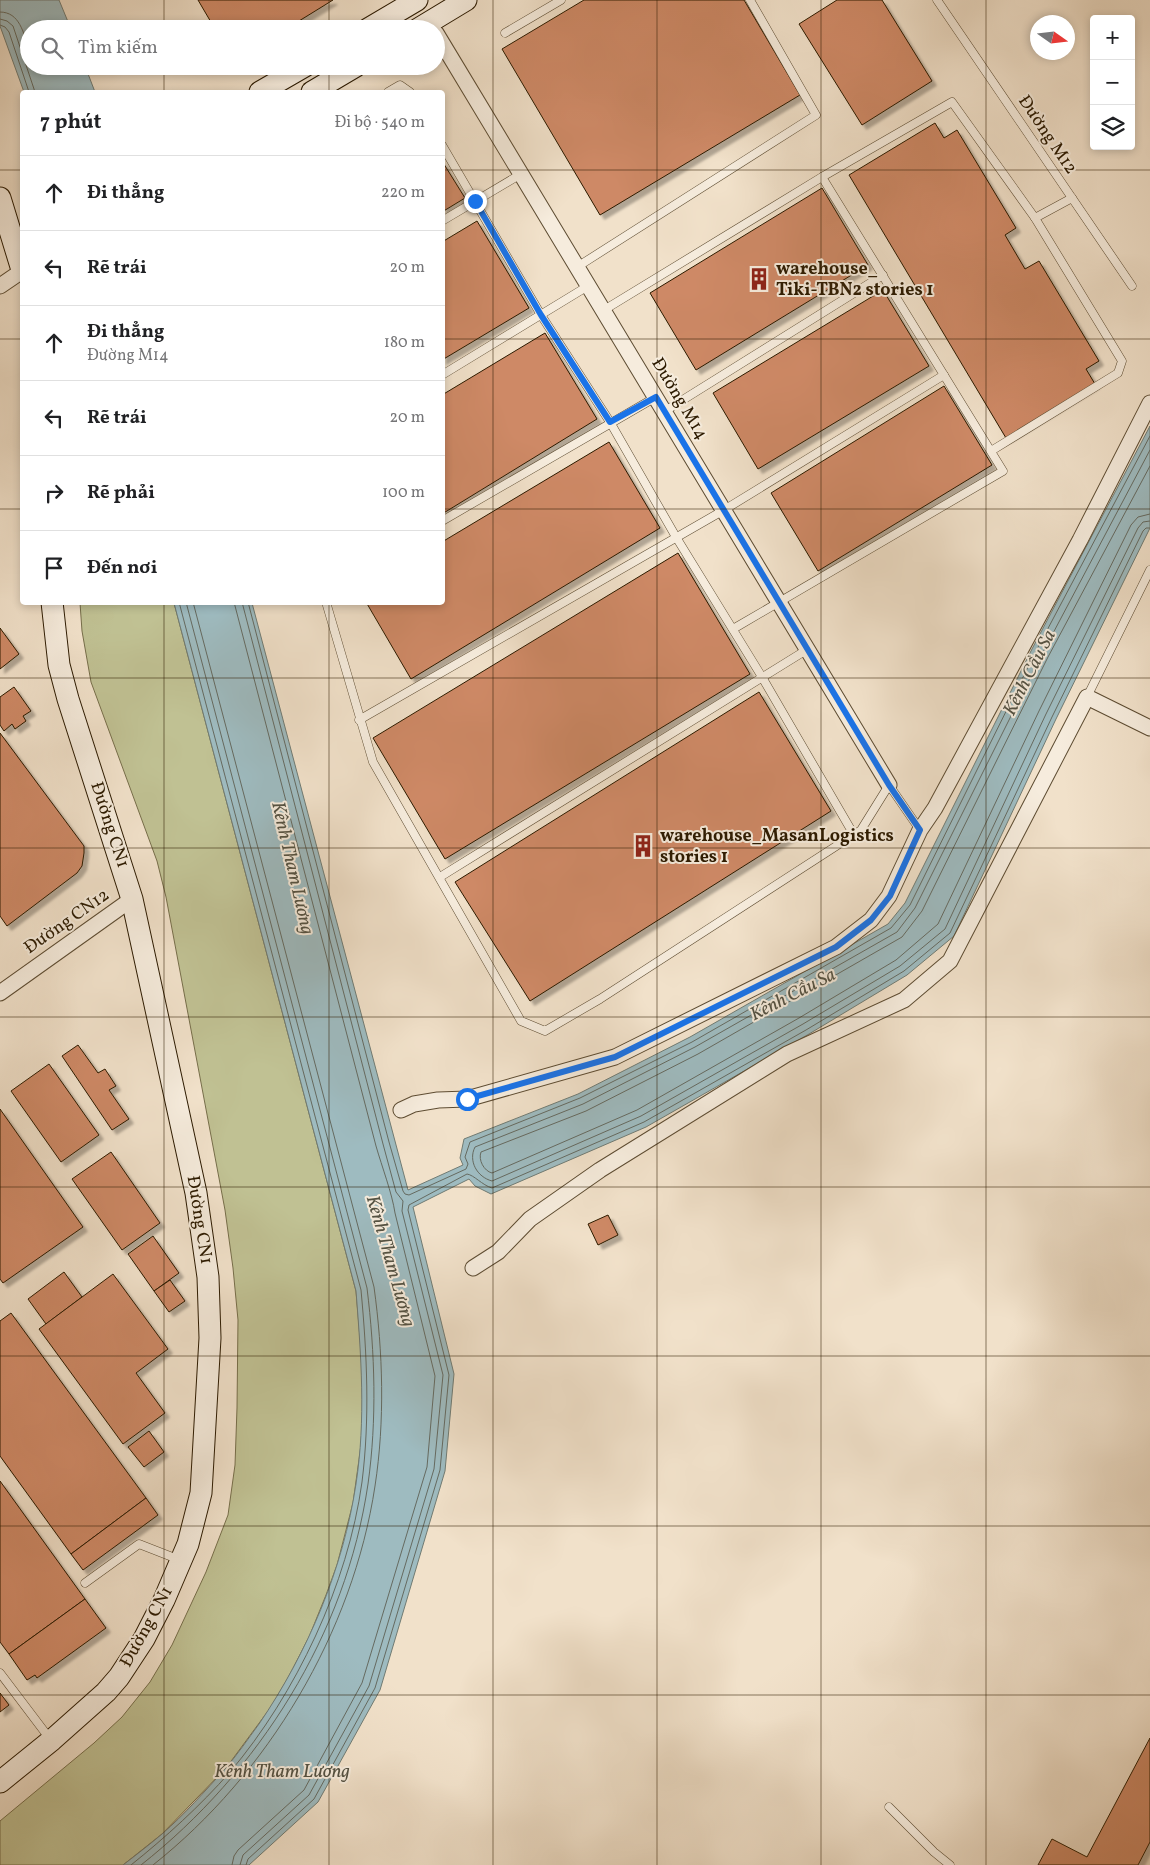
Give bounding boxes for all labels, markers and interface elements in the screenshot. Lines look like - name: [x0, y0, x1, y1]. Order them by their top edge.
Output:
- north arrow: [1030, 15, 1075, 60]
- map controls: [1090, 15, 1135, 150]
- button: +: [1090, 15, 1135, 60]
- search box: [20, 20, 445, 75]
- icon: search: [38, 34, 66, 62]
- text: Tìm kiếm: [78, 35, 158, 61]
- button: −: [1090, 60, 1135, 105]
- street label: Đường M12: [1011, 90, 1083, 180]
- button: layers: [1090, 105, 1135, 150]
- text: 7 phút: [40, 108, 101, 137]
- text: Đi bộ · 540 m: [335, 112, 425, 134]
- icon: ahead: [40, 179, 68, 207]
- text: Đi thẳng: [87, 180, 164, 206]
- text: 220 m: [381, 182, 425, 204]
- route end: [464, 190, 487, 213]
- icon: left: [40, 254, 68, 282]
- text: Rẽ trái: [87, 255, 147, 281]
- text: 20 m: [390, 257, 425, 279]
- place label: warehouse_ Tiki-TBN2 stories 1: [776, 257, 934, 303]
- building icon: warehouse_ Tiki-TBN2 stories 1: [746, 266, 772, 292]
- text: Đi thẳng: [87, 319, 164, 345]
- icon: ahead: [40, 329, 68, 357]
- text: 180 m: [384, 332, 425, 354]
- text: Đường M14: [87, 345, 169, 367]
- street label: Đường M14: [645, 353, 713, 445]
- icon: left: [40, 404, 68, 432]
- text: Rẽ trái: [87, 405, 147, 431]
- text: 20 m: [390, 407, 425, 429]
- icon: right: [40, 479, 68, 507]
- text: Rẽ phải: [87, 480, 155, 506]
- text: 100 m: [382, 482, 425, 504]
- icon: arrive: [40, 554, 68, 582]
- text: Đến nơi: [87, 555, 157, 581]
- water label: Kênh Cầu Sa: [997, 626, 1063, 720]
- street label: Đường CN1: [83, 779, 135, 871]
- water label: Kênh Tham Lương: [264, 799, 320, 937]
- place label: warehouse_MasanLogistics stories 1: [660, 824, 894, 870]
- building icon: warehouse_MasanLogistics stories 1: [630, 833, 656, 859]
- street label: Đường CN12: [19, 883, 115, 961]
- water label: Kênh Cầu Sa: [746, 962, 840, 1028]
- route start: [456, 1088, 479, 1111]
- street label: Đường CN1: [180, 1174, 218, 1266]
- water label: Kênh Tham Lương: [359, 1192, 421, 1330]
- street label: Đường CN1: [114, 1582, 180, 1672]
- water label: Kênh Tham Lương: [214, 1759, 350, 1785]

